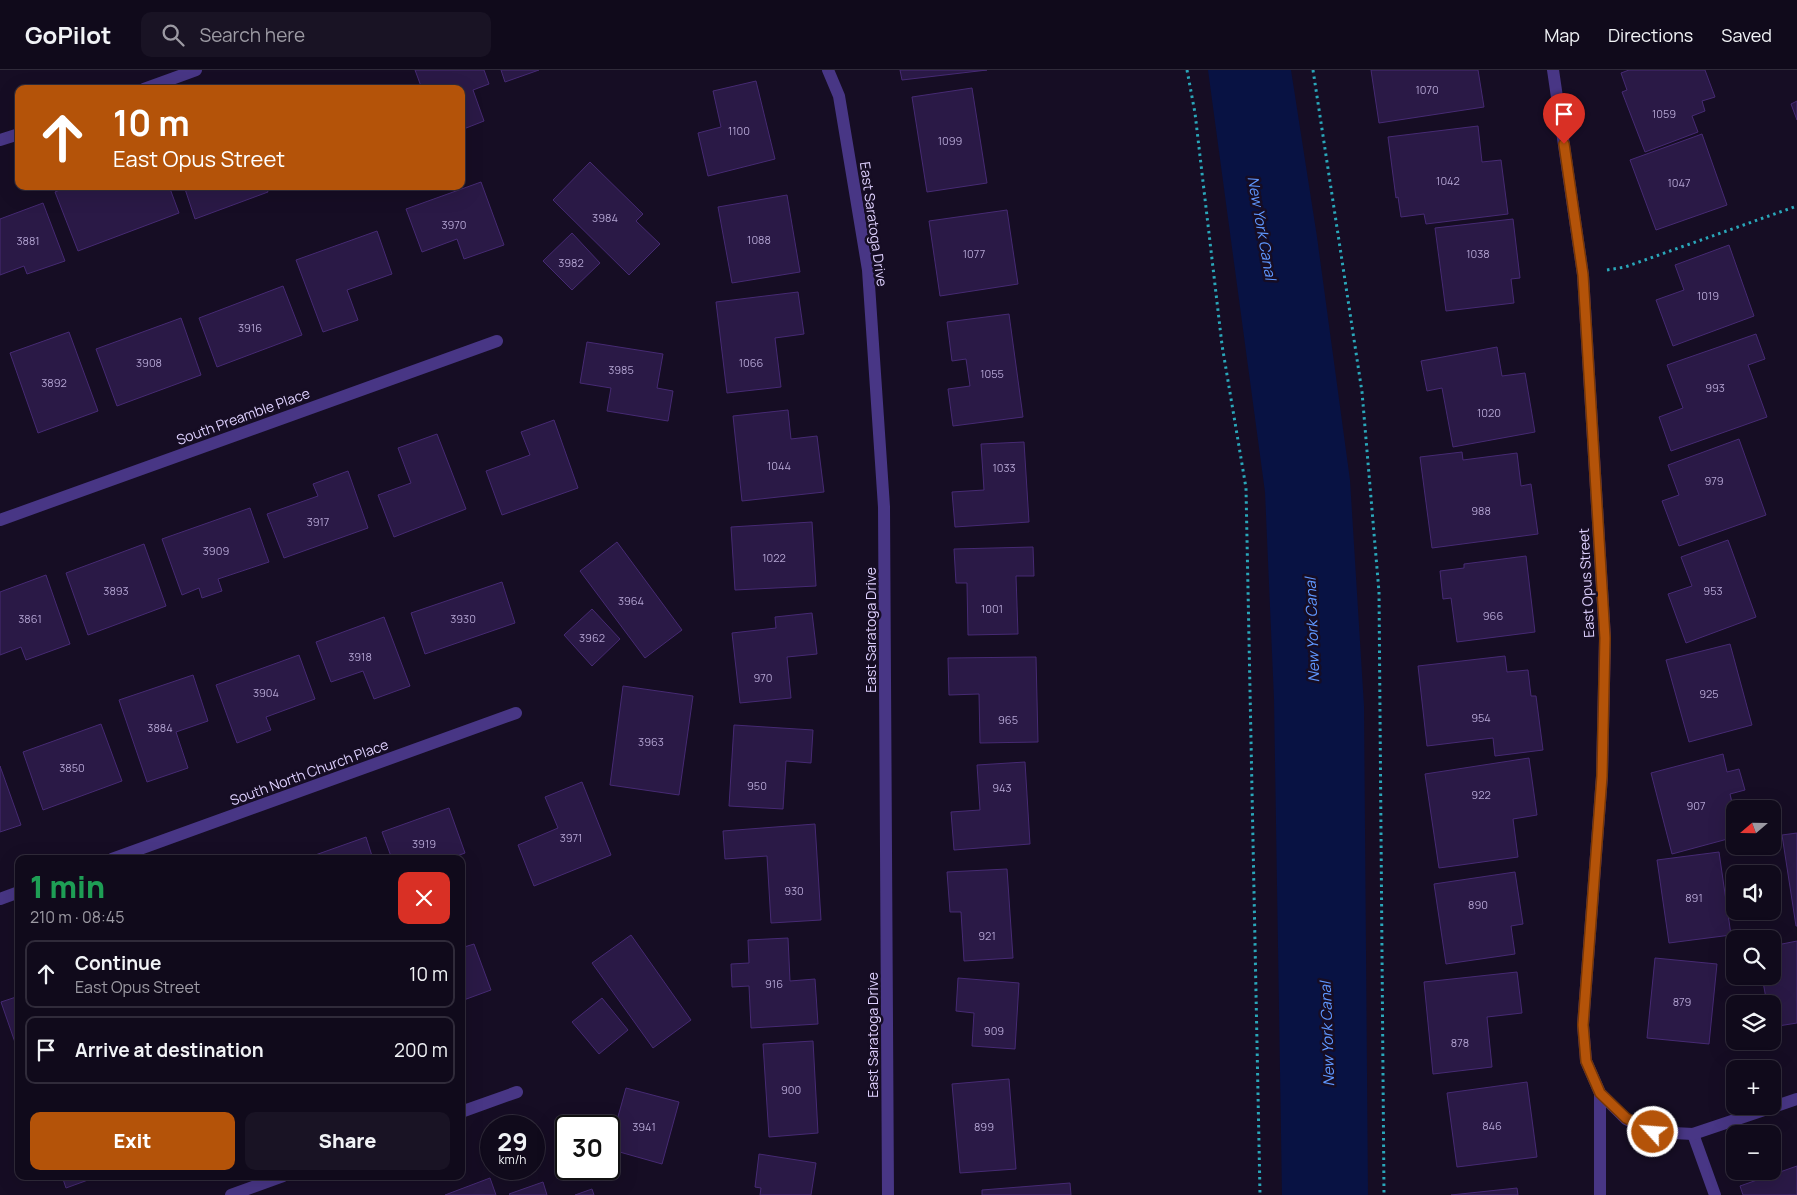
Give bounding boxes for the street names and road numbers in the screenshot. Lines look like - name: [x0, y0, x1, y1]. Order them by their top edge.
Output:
- street label: East Saratoga Drive: [856, 160, 892, 288]
- street label: South Preamble Place: [174, 383, 312, 449]
- street label: East Opus Street: [1574, 527, 1598, 638]
- street label: East Saratoga Drive: [861, 567, 880, 693]
- street label: South North Church Place: [227, 734, 391, 810]
- street label: East Saratoga Drive: [863, 972, 882, 1098]

